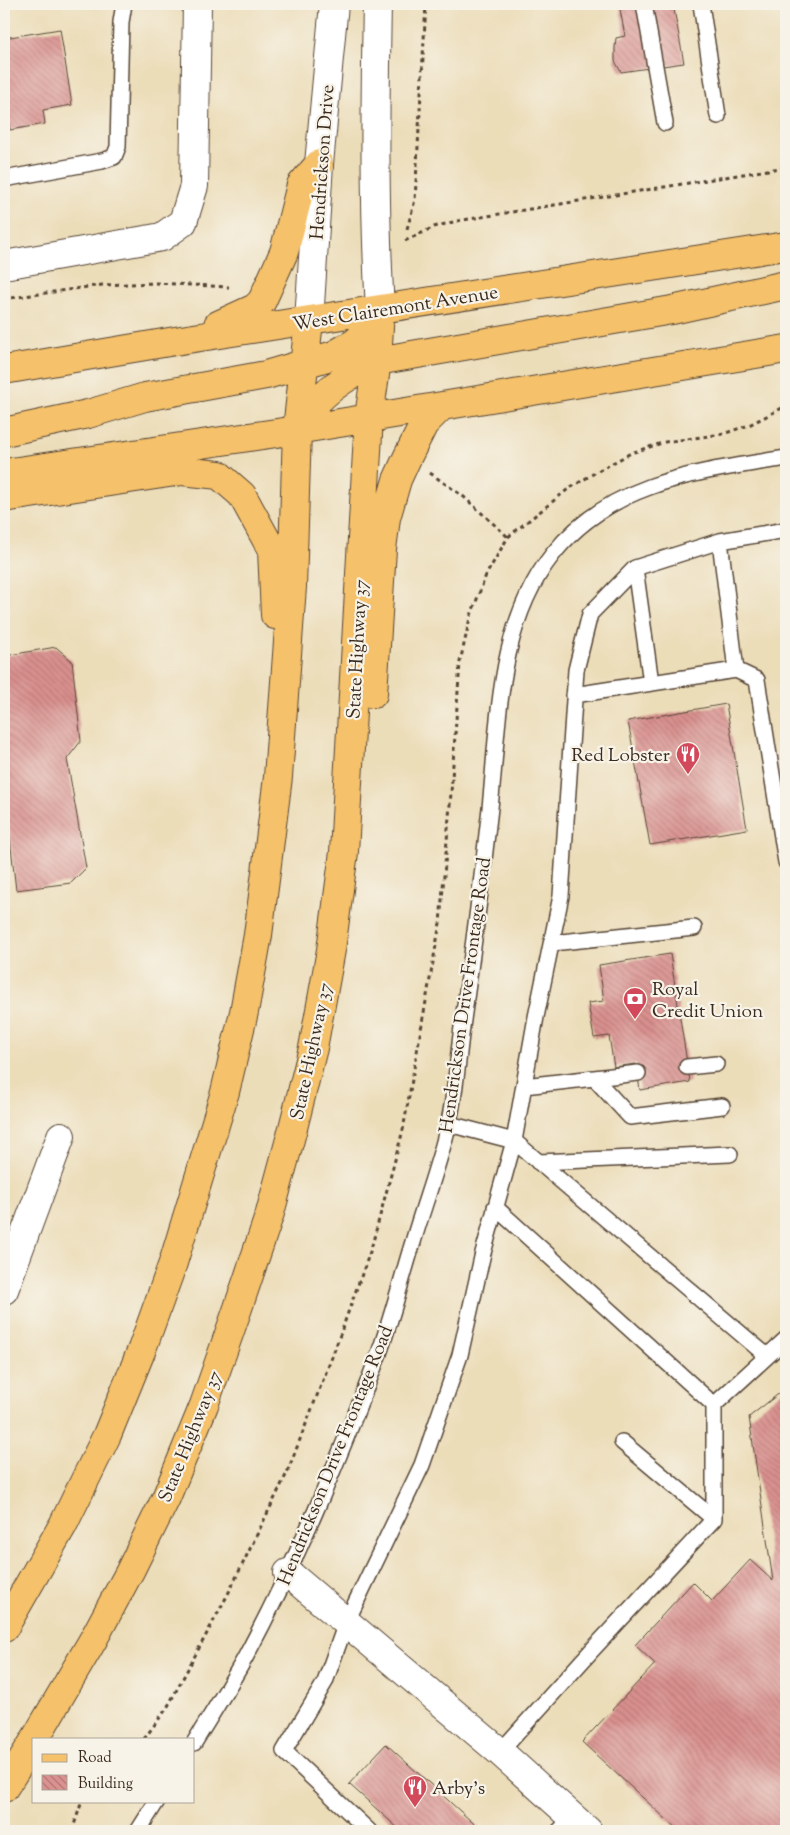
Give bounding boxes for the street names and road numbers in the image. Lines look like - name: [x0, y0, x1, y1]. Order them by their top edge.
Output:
- street label: Hendrickson Drive: [305, 83, 342, 241]
- street label: West Clairemont Avenue: [291, 280, 500, 339]
- street label: State Highway 37: [341, 578, 376, 720]
- street label: Hendrickson Drive Frontage Road: [434, 855, 499, 1135]
- street label: State Highway 37: [285, 980, 340, 1123]
- street label: Hendrickson Drive Frontage Road: [272, 1322, 401, 1590]
- street label: State Highway 37: [153, 1367, 230, 1507]

